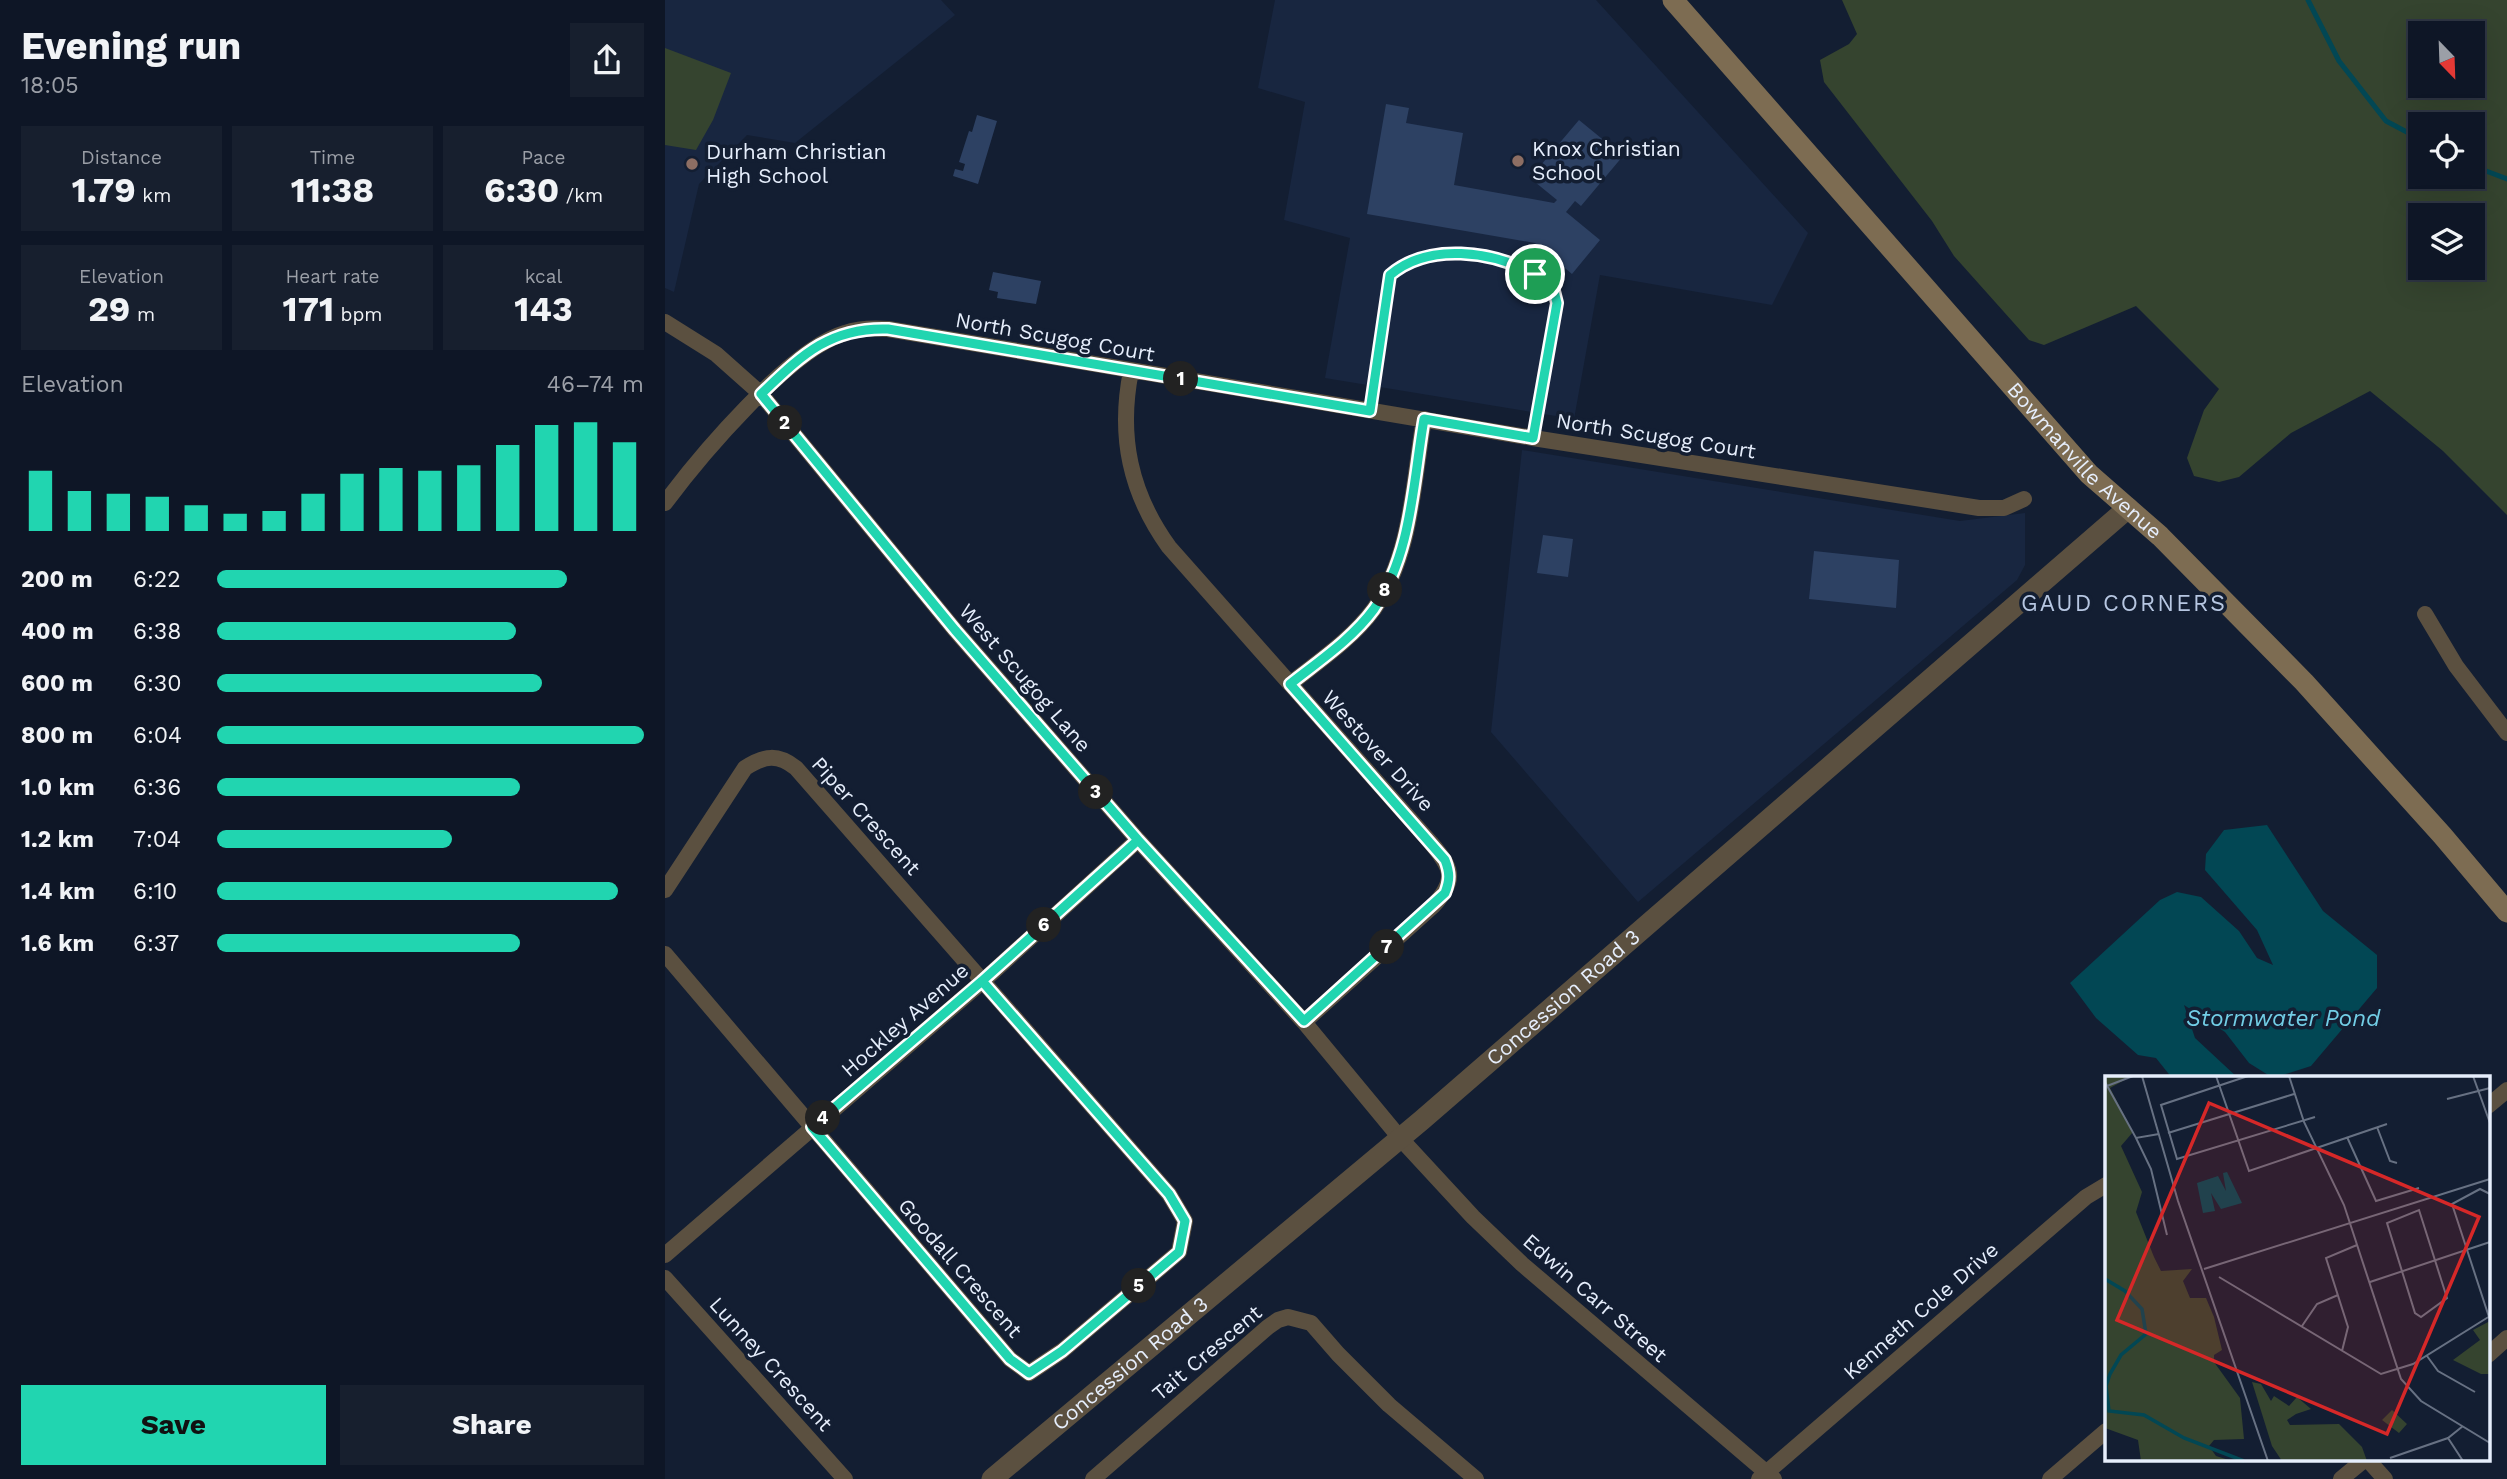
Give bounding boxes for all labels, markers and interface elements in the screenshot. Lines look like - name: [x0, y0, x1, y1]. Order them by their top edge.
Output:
- north arrow: [2408, 21, 2485, 98]
- map controls: [2408, 21, 2485, 280]
- button: share: [570, 23, 644, 97]
- text: Evening run: [21, 24, 241, 68]
- text: 18:05: [21, 72, 79, 99]
- button: locate: [2408, 112, 2485, 189]
- place label: Knox Christian School: [1532, 136, 1681, 185]
- place label: Durham Christian High School: [706, 139, 887, 188]
- text: Distance: [81, 146, 162, 169]
- text: Time: [310, 146, 355, 169]
- text: Pace: [522, 146, 565, 169]
- marker: Knox Christian School: [1510, 153, 1526, 169]
- marker: Durham Christian High School: [684, 156, 700, 172]
- text: 1.79: [72, 169, 136, 211]
- text: 11:38: [291, 169, 374, 211]
- text: 6:30: [484, 169, 559, 211]
- text: km: [136, 184, 171, 207]
- text: /km: [559, 184, 603, 207]
- button: layers: [2408, 203, 2485, 280]
- pin: [1505, 244, 1565, 304]
- icon: arrive: [1516, 255, 1554, 293]
- text: Elevation: [79, 265, 164, 288]
- text: Heart rate: [286, 265, 379, 288]
- text: kcal: [525, 265, 562, 288]
- text: 29: [88, 288, 130, 330]
- text: 171: [283, 288, 334, 330]
- text: 143: [514, 288, 573, 330]
- text: m: [130, 303, 155, 326]
- text: bpm: [334, 303, 382, 326]
- street label: North Scugog Court: [954, 307, 1157, 366]
- pin: 1: [1163, 362, 1199, 396]
- text: 1: [1176, 367, 1185, 390]
- text: Elevation: [21, 371, 124, 398]
- text: 46–74 m: [547, 371, 644, 398]
- street label: Bowmanville Avenue: [2002, 377, 2167, 544]
- pin: 2: [767, 406, 803, 440]
- street label: North Scugog Court: [1554, 407, 1758, 464]
- text: 2: [779, 411, 790, 434]
- text: 200 m: [21, 566, 93, 593]
- text: 6:22: [133, 566, 181, 593]
- pin: 8: [1367, 572, 1403, 608]
- text: 8: [1379, 578, 1390, 601]
- district label: GAUD CORNERS: [2021, 590, 2227, 617]
- street label: West Scugog Lane: [954, 598, 1097, 757]
- text: 400 m: [21, 618, 94, 645]
- text: 6:38: [133, 618, 181, 645]
- text: 600 m: [21, 670, 93, 697]
- text: 6:30: [133, 670, 182, 697]
- street label: Westover Drive: [1317, 685, 1439, 816]
- text: 800 m: [21, 722, 93, 749]
- text: 6:04: [133, 722, 182, 749]
- street label: Piper Crescent: [807, 751, 926, 880]
- text: 1.0 km: [21, 774, 95, 801]
- text: 6:36: [133, 774, 181, 801]
- pin: 3: [1079, 774, 1113, 810]
- text: 3: [1090, 780, 1101, 803]
- text: 1.2 km: [21, 826, 94, 853]
- text: 7:04: [133, 826, 181, 853]
- text: 1.4 km: [21, 878, 95, 905]
- text: 6:10: [133, 878, 177, 905]
- pin: 6: [1027, 908, 1061, 942]
- text: 6: [1038, 913, 1049, 936]
- street label: Concession Road 3: [1481, 924, 1645, 1071]
- text: 1.6 km: [21, 930, 94, 957]
- text: 6:37: [133, 930, 179, 957]
- pin: 7: [1369, 930, 1405, 964]
- text: 7: [1381, 935, 1392, 958]
- street label: Hockley Avenue: [836, 958, 973, 1082]
- water label: Stormwater Pond: [2186, 1005, 2381, 1032]
- inset map: [2105, 1076, 2490, 1462]
- pin: 4: [805, 1100, 841, 1136]
- text: 4: [816, 1106, 829, 1129]
- street label: Goodall Crescent: [893, 1193, 1028, 1342]
- street label: Edwin Carr Street: [1518, 1228, 1673, 1367]
- street label: Kenneth Cole Drive: [1838, 1237, 2003, 1385]
- pin: 5: [1121, 1268, 1156, 1304]
- text: 5: [1133, 1274, 1144, 1297]
- street label: Lunney Crescent: [705, 1291, 838, 1436]
- street label: Concession Road 3: [1047, 1291, 1213, 1435]
- street label: Tait Crescent: [1147, 1299, 1267, 1406]
- button: Save: [21, 1385, 326, 1465]
- button: Share: [340, 1385, 644, 1465]

